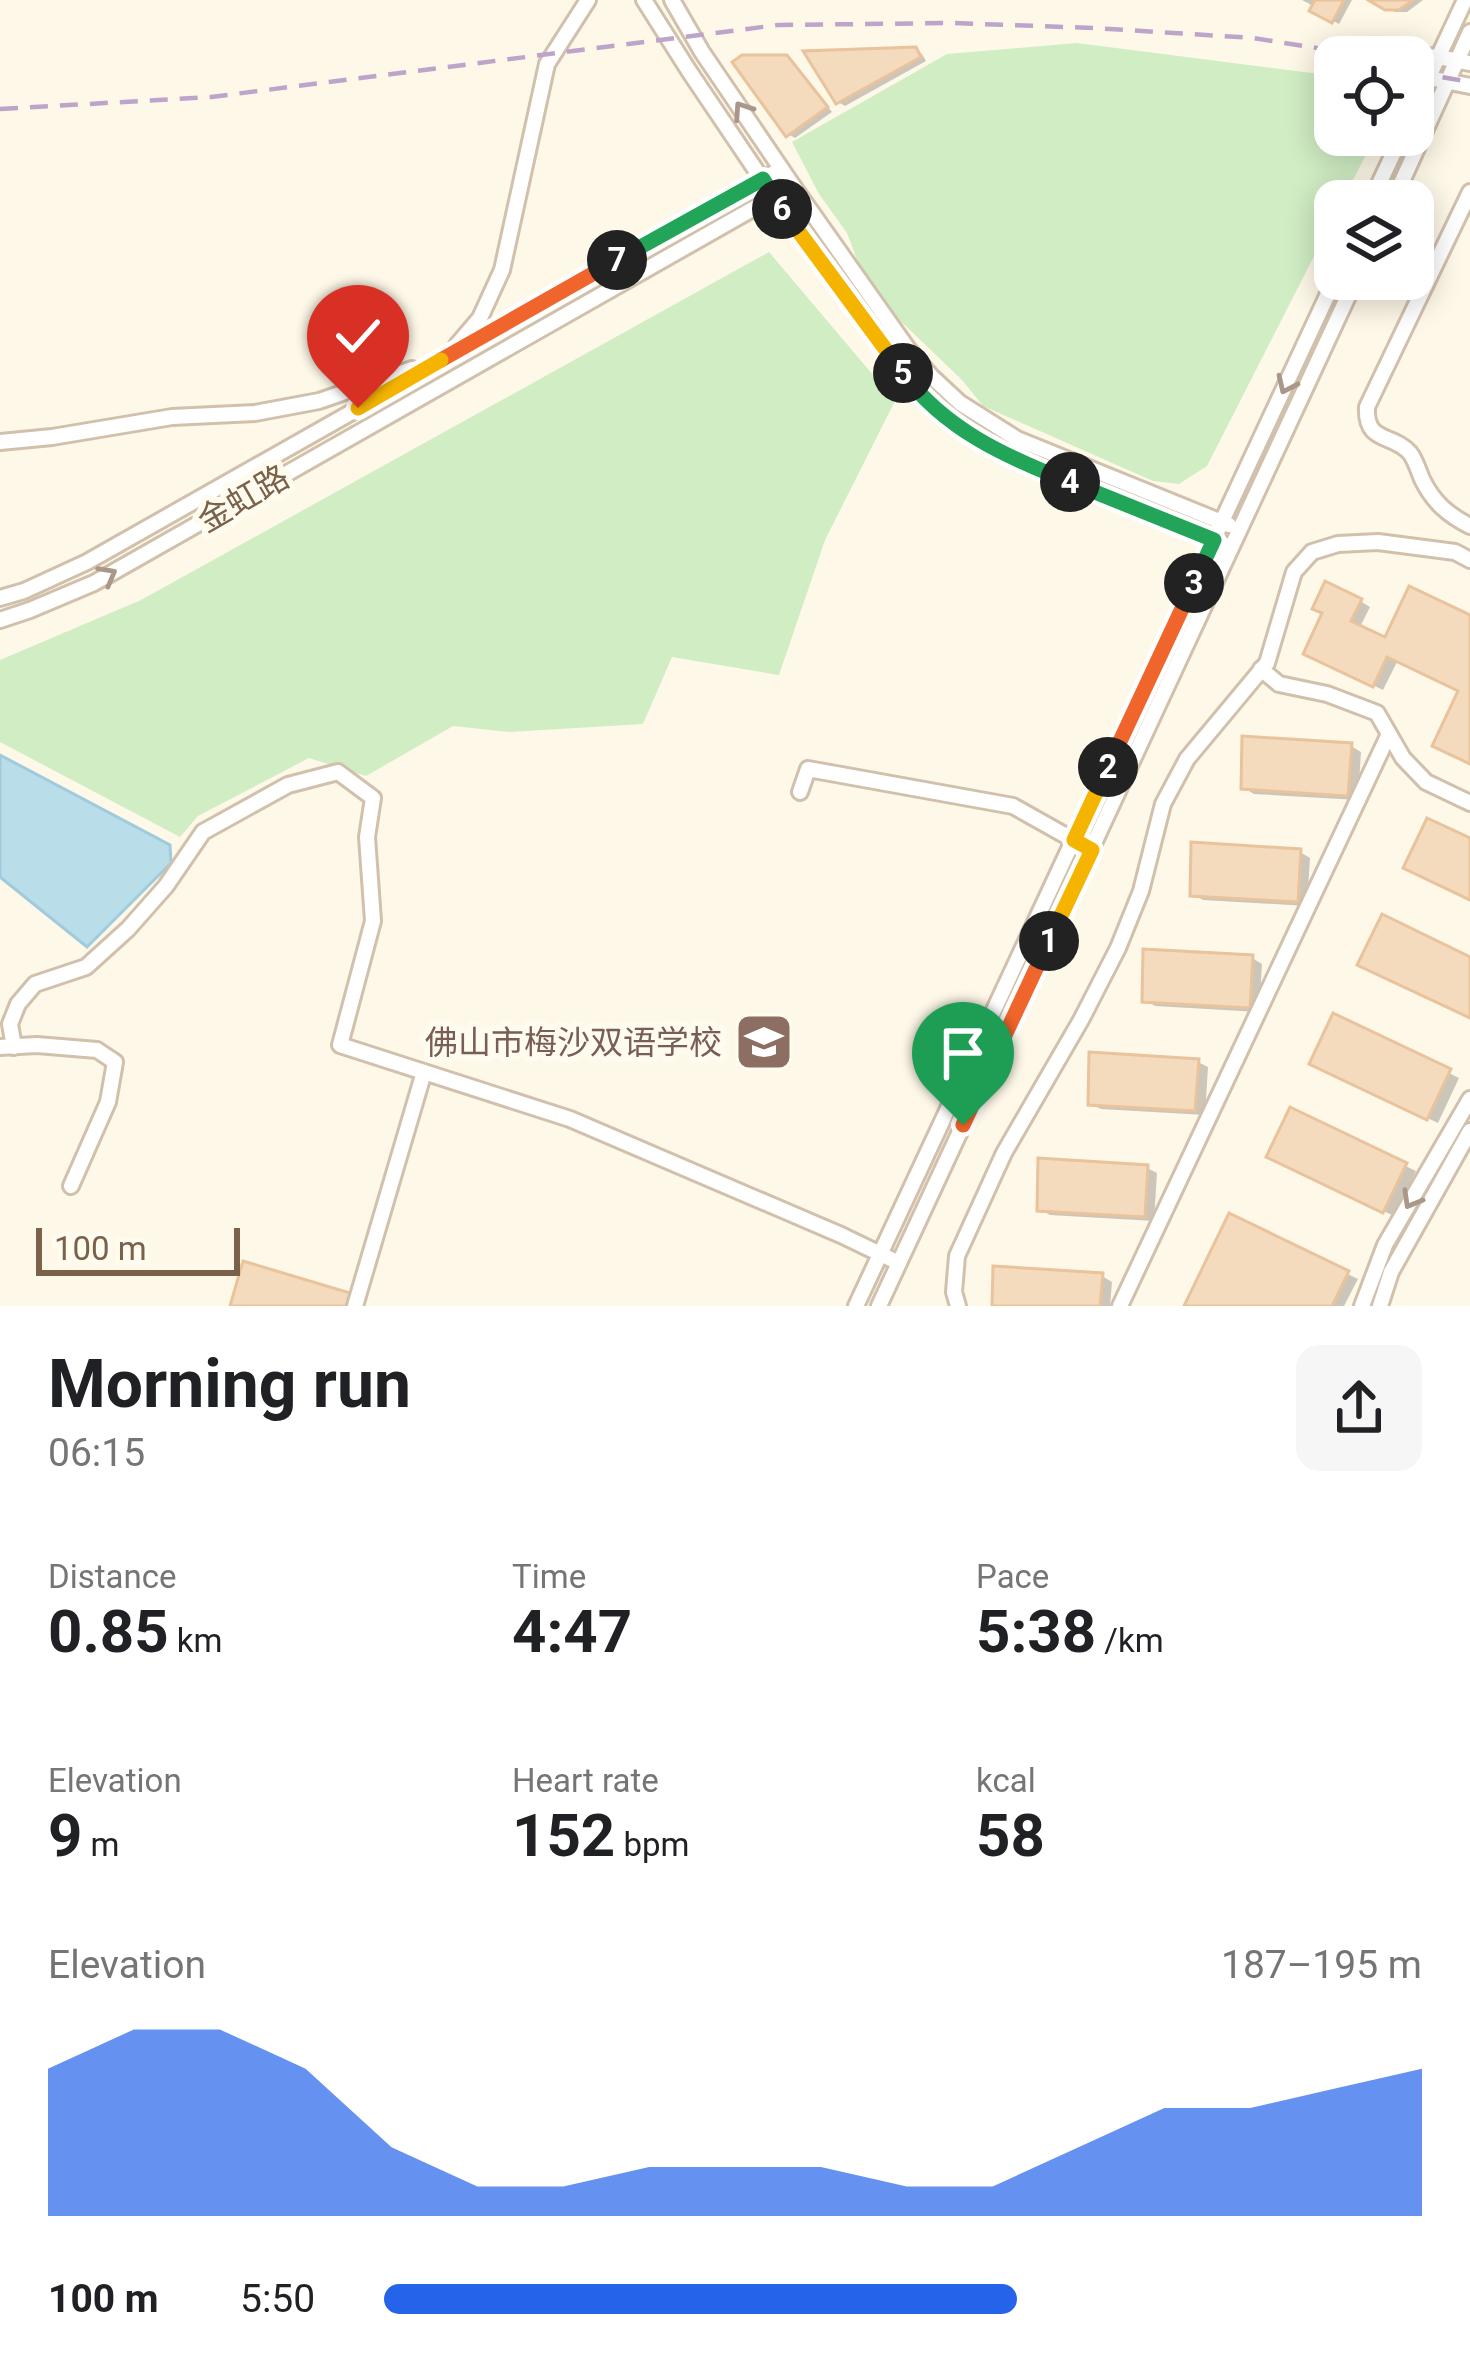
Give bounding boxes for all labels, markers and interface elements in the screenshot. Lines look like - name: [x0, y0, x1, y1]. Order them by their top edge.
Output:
- map controls: [1314, 36, 1434, 300]
- button: locate: [1314, 36, 1434, 156]
- one-way arrow: [734, 101, 756, 123]
- pin: 6: [752, 179, 812, 239]
- button: layers: [1314, 180, 1434, 300]
- text: 6: [773, 189, 791, 228]
- pin: 7: [587, 230, 647, 290]
- text: 7: [608, 240, 626, 279]
- pin: [307, 285, 409, 408]
- icon: check: [325, 303, 391, 369]
- pin: 5: [873, 343, 933, 403]
- text: 5: [894, 353, 912, 392]
- one-way arrow: [1277, 373, 1300, 394]
- pin: 4: [1040, 452, 1100, 512]
- street label: 金虹路: [191, 457, 296, 540]
- text: 4: [1061, 462, 1079, 501]
- pin: 3: [1164, 553, 1224, 613]
- text: 3: [1185, 563, 1203, 602]
- one-way arrow: [95, 566, 116, 589]
- pin: 2: [1078, 737, 1138, 797]
- text: 2: [1099, 747, 1117, 786]
- pin: 1: [1019, 911, 1079, 971]
- text: 1: [1040, 921, 1058, 960]
- pin: [912, 1002, 1014, 1125]
- school or university icon: 佛山市梅沙双语学校: [733, 1011, 795, 1073]
- icon: arrive: [930, 1020, 996, 1086]
- place label: 佛山市梅沙双语学校: [425, 1023, 722, 1062]
- one-way arrow: [1403, 1187, 1426, 1209]
- scale bar: [36, 1222, 240, 1275]
- text: 100 m: [54, 1229, 147, 1268]
- button: share: [1296, 1345, 1422, 1471]
- text: Morning run: [48, 1346, 411, 1423]
- text: 06:15: [48, 1430, 145, 1476]
- text: Distance: [48, 1557, 176, 1596]
- text: Time: [512, 1557, 586, 1596]
- text: Pace: [976, 1557, 1049, 1596]
- text: 0.85: [48, 1596, 169, 1667]
- text: 4:47: [512, 1596, 632, 1667]
- text: 5:38: [976, 1596, 1096, 1667]
- text: km: [169, 1621, 223, 1660]
- text: /km: [1096, 1621, 1164, 1660]
- text: Elevation: [48, 1761, 182, 1800]
- text: Heart rate: [512, 1761, 659, 1800]
- text: kcal: [976, 1761, 1036, 1800]
- text: 9: [48, 1800, 82, 1871]
- text: 152: [512, 1800, 615, 1871]
- text: 58: [976, 1800, 1045, 1871]
- text: m: [82, 1825, 120, 1864]
- text: bpm: [615, 1825, 689, 1864]
- text: Elevation: [48, 1942, 206, 1988]
- text: 187–195 m: [1221, 1942, 1422, 1988]
- text: 100 m: [48, 2276, 159, 2322]
- text: 5:50: [240, 2276, 315, 2322]

